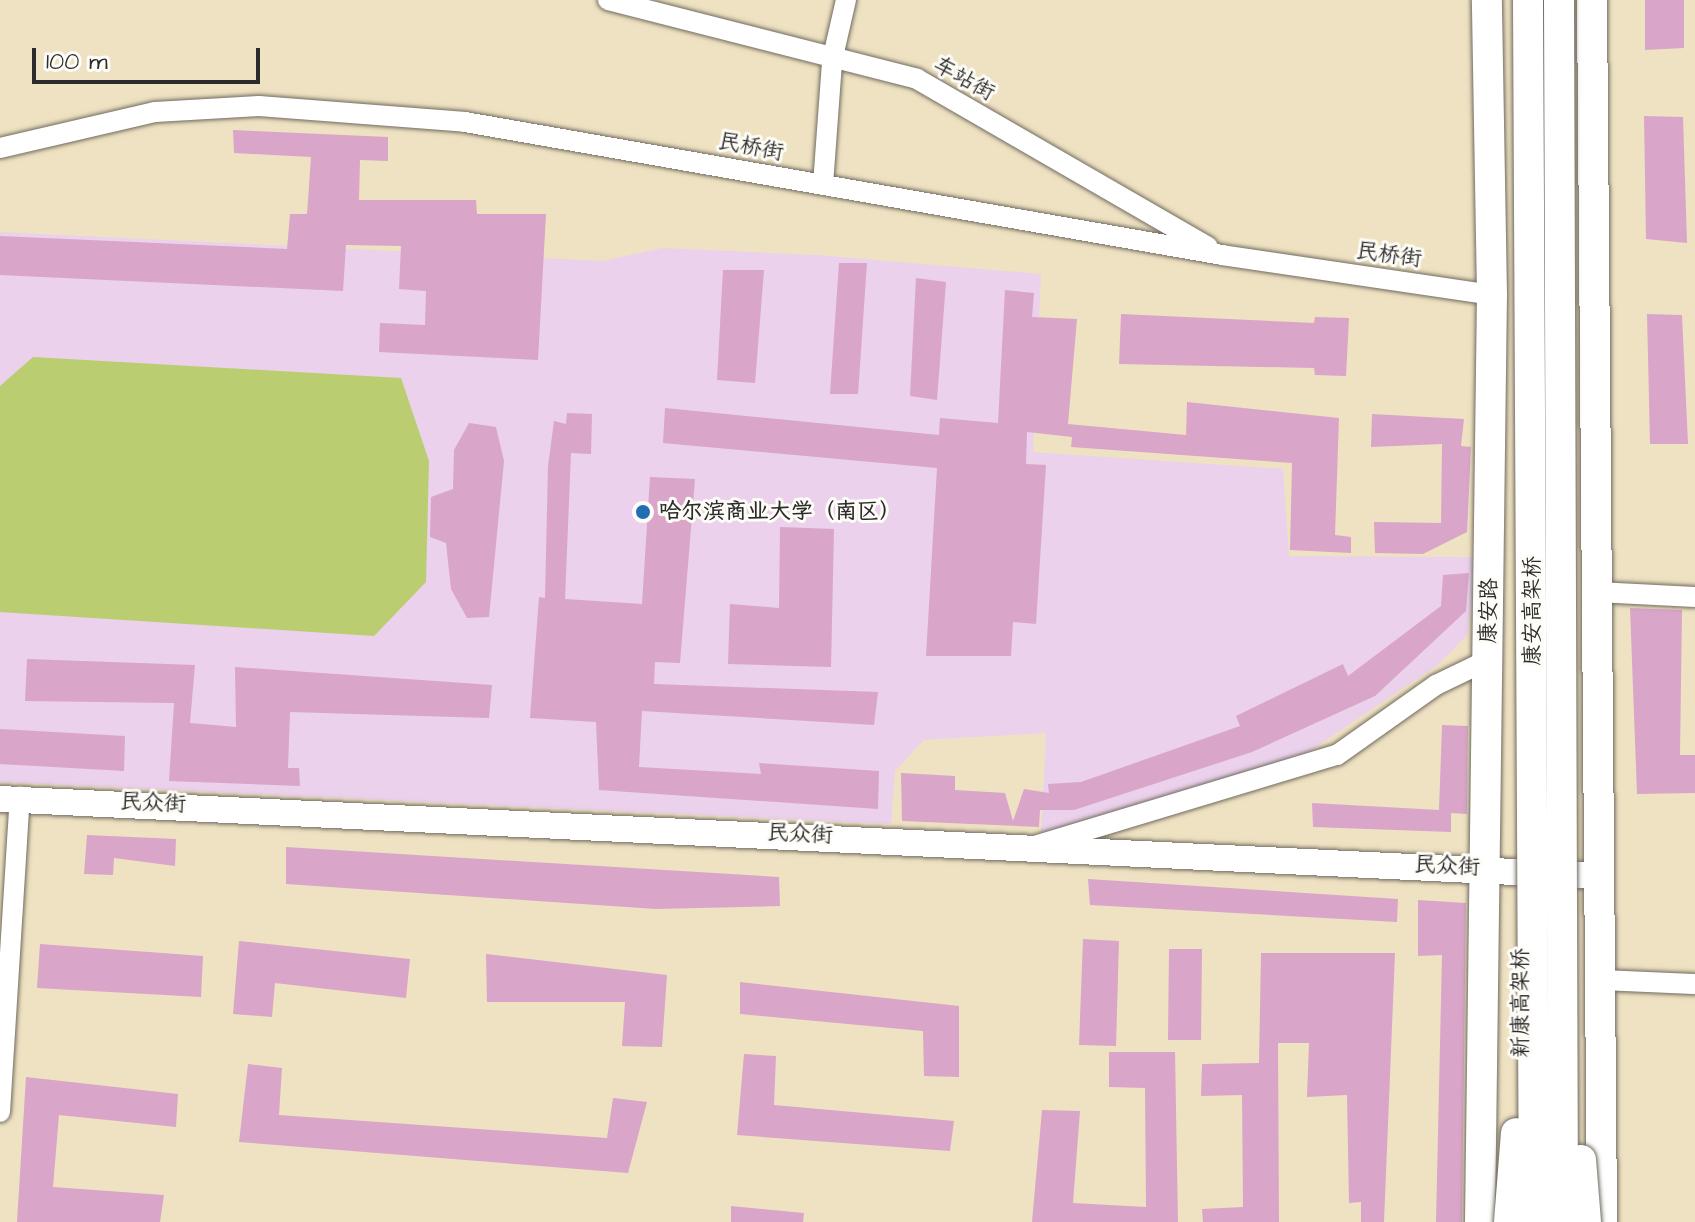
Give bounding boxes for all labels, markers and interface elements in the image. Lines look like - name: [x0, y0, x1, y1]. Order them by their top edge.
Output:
- scale bar: [36, 32, 264, 82]
- text: 100 m: [46, 45, 108, 79]
- street label: 车站街: [929, 51, 999, 107]
- street label: 民桥街: [716, 128, 786, 166]
- street label: 民桥街: [1354, 237, 1424, 273]
- place label: 哈尔滨商业大学（南区）: [659, 499, 901, 525]
- marker: 哈尔滨商业大学（南区）: [634, 503, 652, 521]
- street label: 康安高架桥: [1520, 556, 1546, 666]
- street label: 康安路: [1475, 578, 1503, 644]
- street label: 民众街: [119, 788, 187, 818]
- street label: 民众街: [766, 819, 834, 849]
- street label: 民众街: [1413, 851, 1481, 881]
- street label: 新康高架桥: [1508, 948, 1534, 1058]

